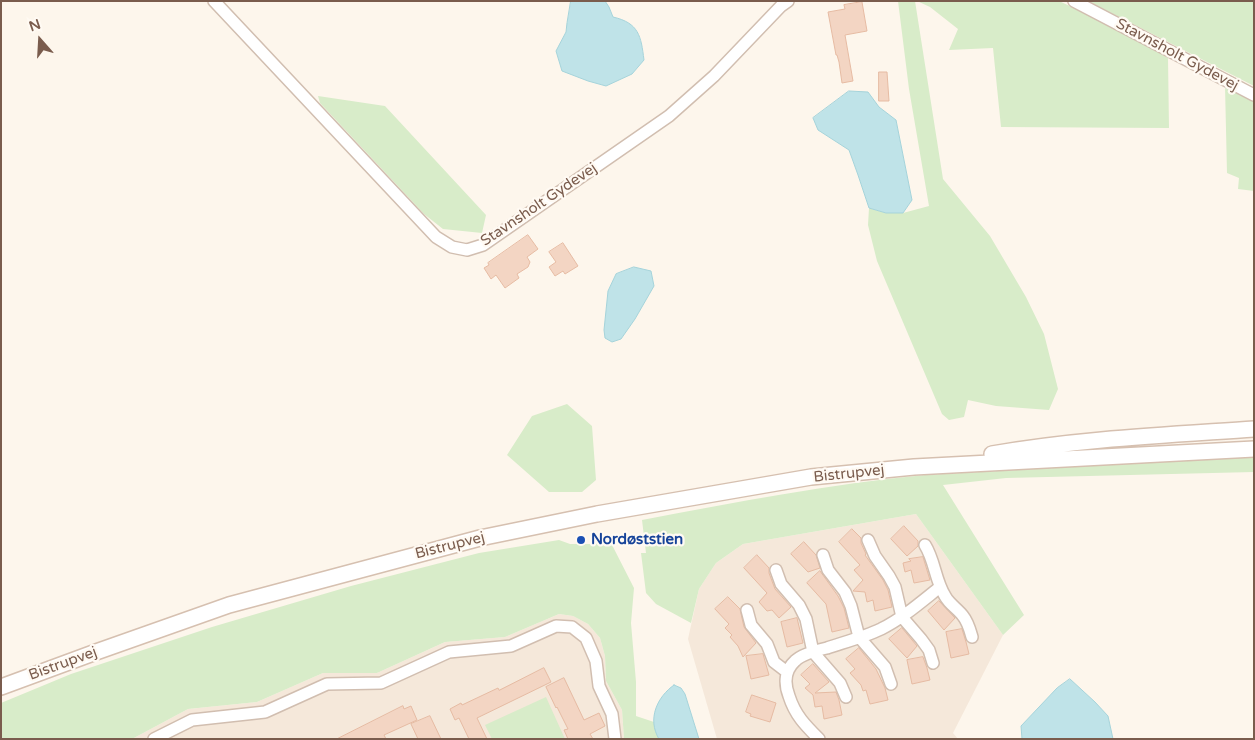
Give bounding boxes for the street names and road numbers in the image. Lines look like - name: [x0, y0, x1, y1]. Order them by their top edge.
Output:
- street label: Stavnsholt Gydevej: [1113, 15, 1241, 95]
- street label: Stavnsholt Gydevej: [478, 159, 600, 251]
- street label: Bistrupvej: [813, 461, 885, 487]
- street label: Bistrupvej: [413, 529, 487, 563]
- street label: Bistrupvej: [26, 643, 100, 685]

